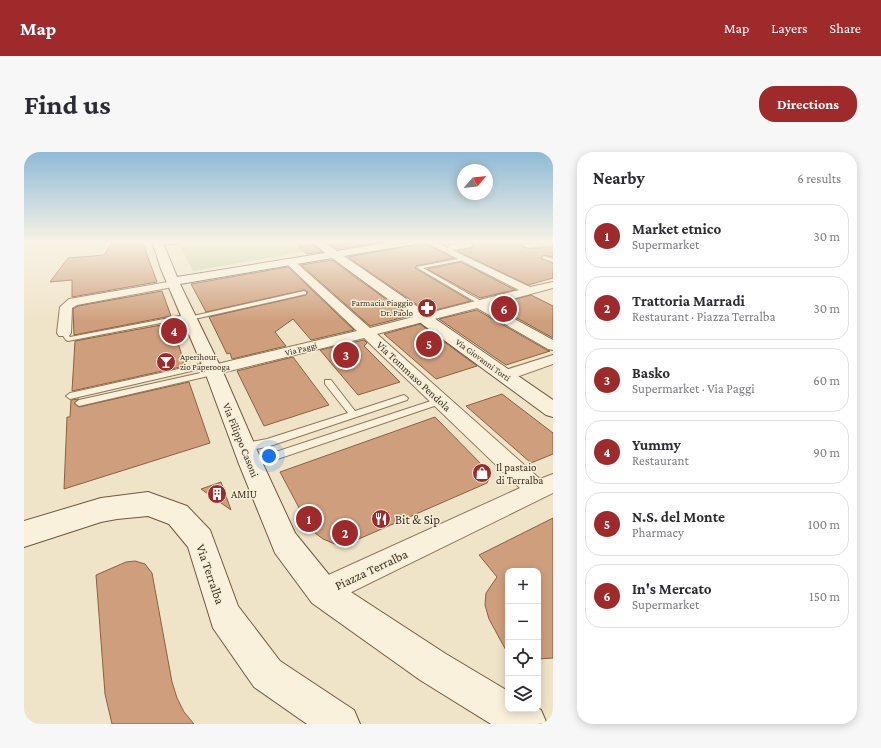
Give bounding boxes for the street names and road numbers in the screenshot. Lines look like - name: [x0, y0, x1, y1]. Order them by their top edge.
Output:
- street label: Via Giovanni Torti: [454, 337, 513, 384]
- street label: Via Tommaso Pendola: [374, 339, 454, 413]
- street label: Via Paggi: [284, 340, 319, 358]
- street label: Via Filippo Casoni: [220, 401, 261, 479]
- street label: Via Terralba: [193, 542, 228, 606]
- street label: Piazza Terralba: [332, 546, 410, 593]

